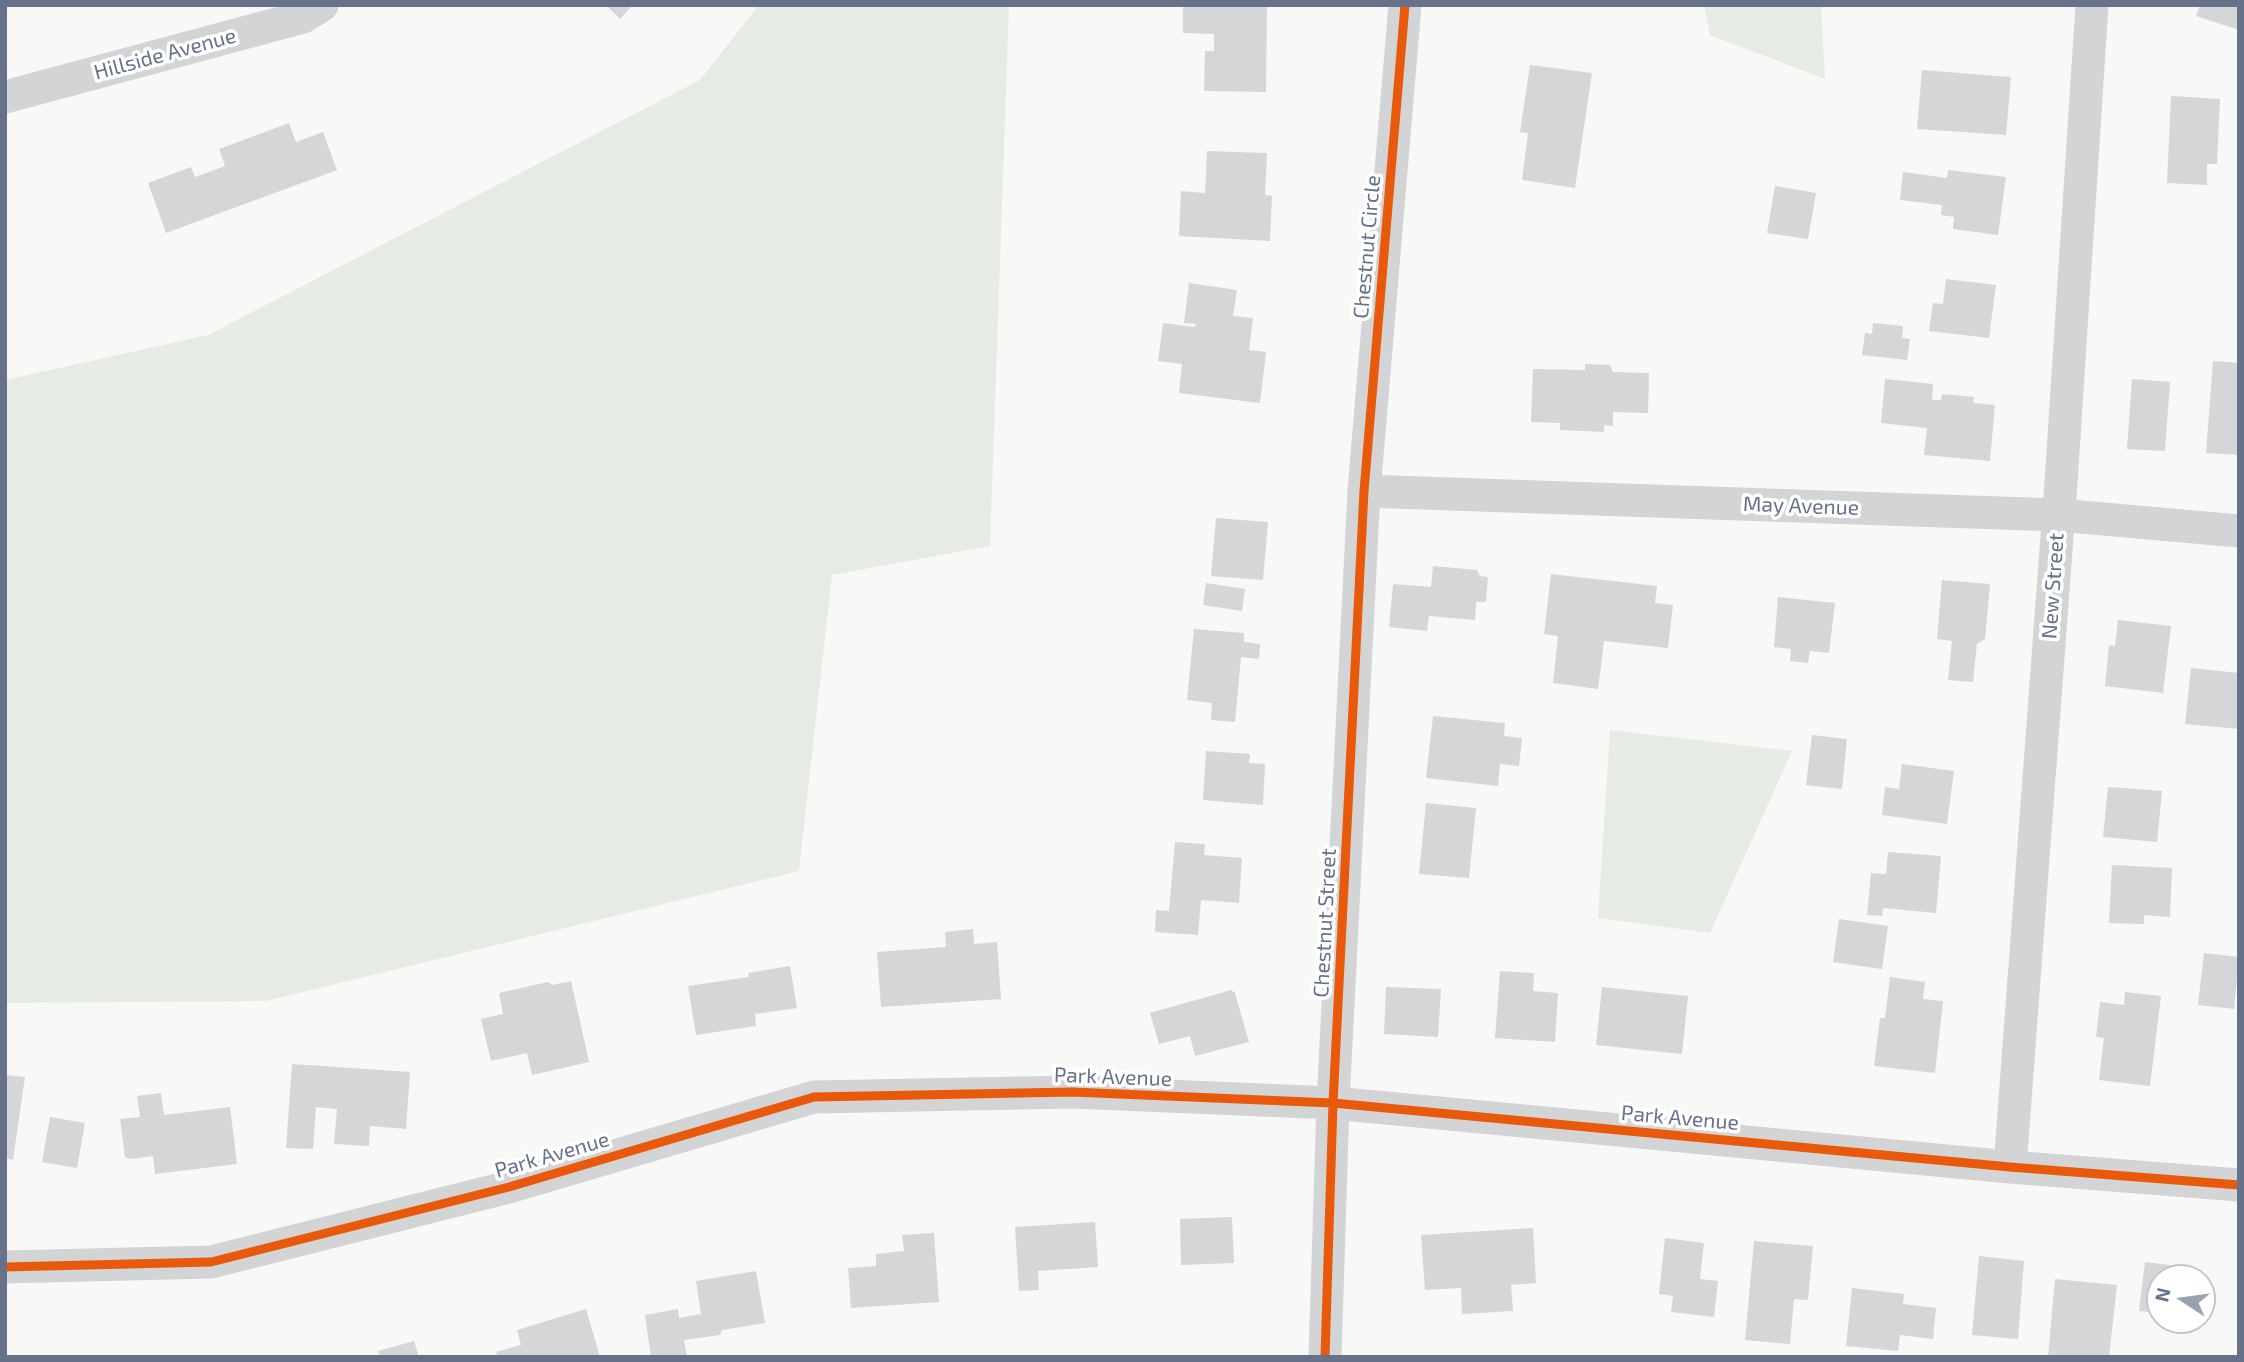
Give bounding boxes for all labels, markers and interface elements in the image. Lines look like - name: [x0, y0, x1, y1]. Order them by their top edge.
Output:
- street label: Hillside Avenue: [91, 23, 239, 85]
- street label: Chestnut Circle: [1348, 174, 1386, 320]
- street label: May Avenue: [1743, 491, 1859, 521]
- street label: New Street: [2037, 532, 2069, 640]
- street label: Chestnut Street: [1309, 848, 1341, 998]
- street label: Park Avenue: [1054, 1062, 1172, 1092]
- street label: Park Avenue: [1620, 1100, 1740, 1136]
- street label: Park Avenue: [492, 1127, 612, 1183]
- north arrow: [2146, 1264, 2216, 1334]
- text: N: [2149, 1285, 2175, 1304]

